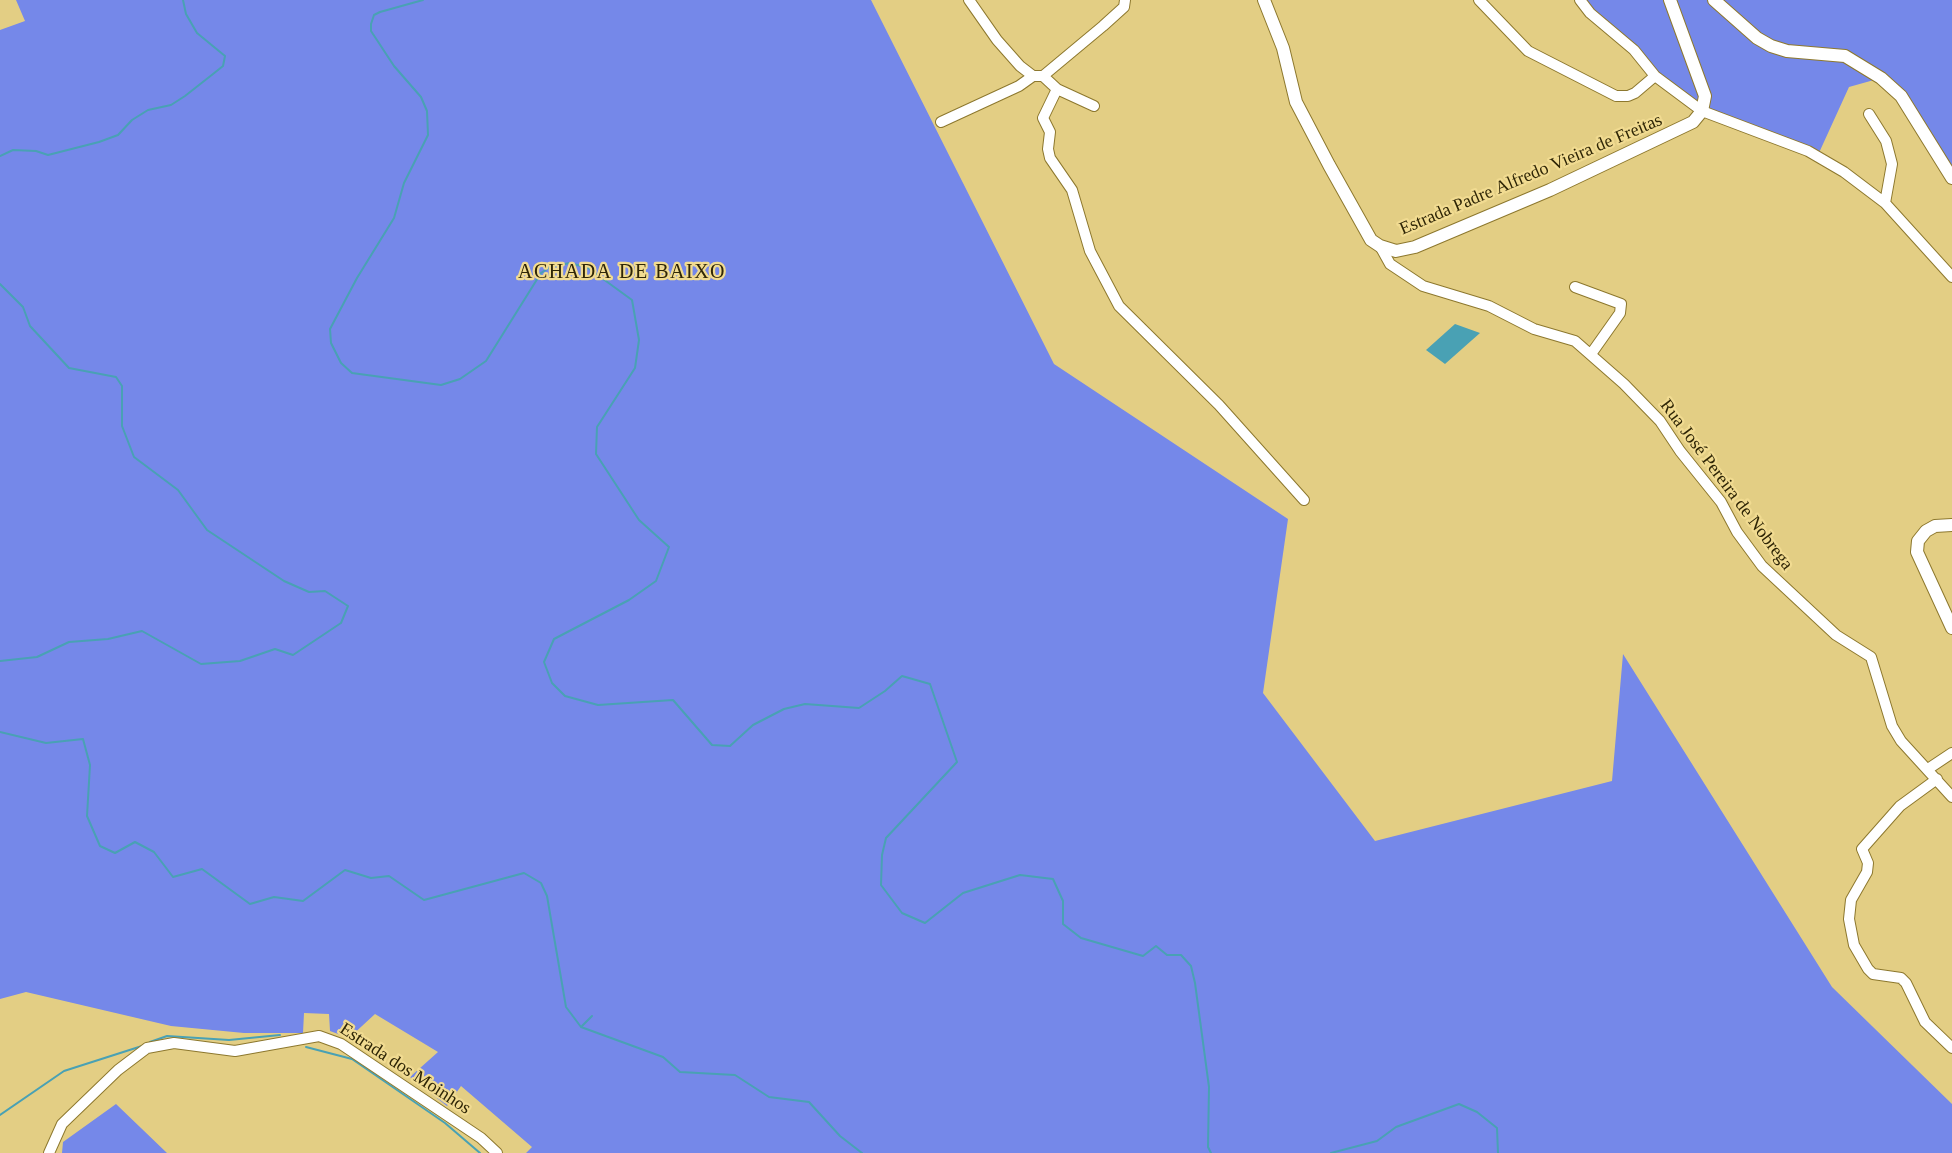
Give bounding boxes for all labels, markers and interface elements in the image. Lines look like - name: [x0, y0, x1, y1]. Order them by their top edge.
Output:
- street label: Estrada Padre Alfredo Vieira de Freitas: [1396, 110, 1666, 240]
- district label: ACHADA DE BAIXO: [518, 261, 726, 285]
- street label: Rua José Pereira de Nobrega: [1655, 395, 1797, 575]
- street label: Estrada dos Moinhos: [335, 1019, 475, 1119]

